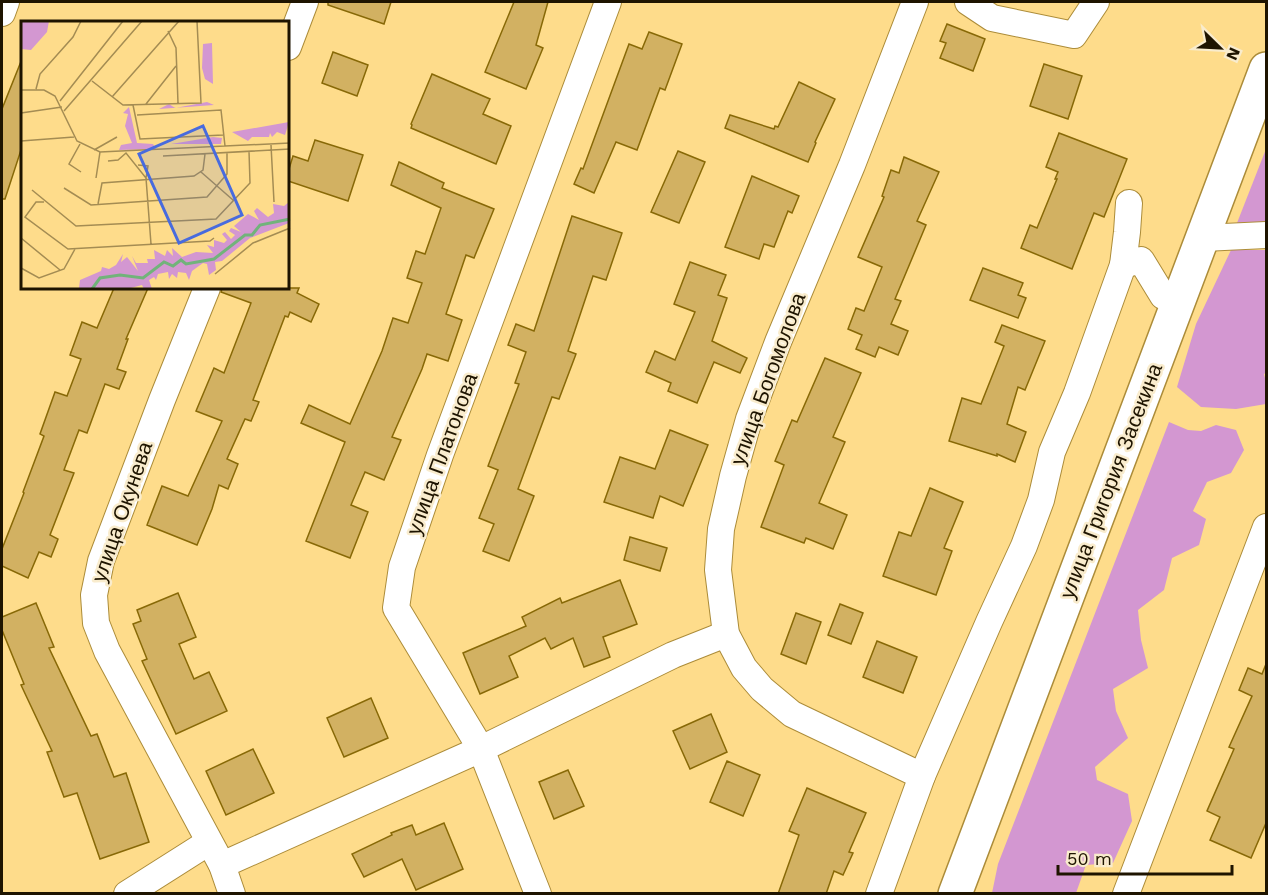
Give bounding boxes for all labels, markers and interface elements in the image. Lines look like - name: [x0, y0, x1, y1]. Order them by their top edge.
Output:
- north arrow: [1190, 18, 1250, 78]
- inset map: [21, 21, 290, 290]
- text: N: [1222, 45, 1244, 63]
- street label: улица Богомолова: [725, 289, 810, 468]
- street label: улица Григория Засекина: [1054, 359, 1167, 602]
- street label: улица Платонова: [401, 369, 483, 538]
- street label: улица Окунева: [86, 438, 157, 585]
- scale bar: [1058, 838, 1232, 876]
- text: 50 m: [1067, 848, 1112, 869]

